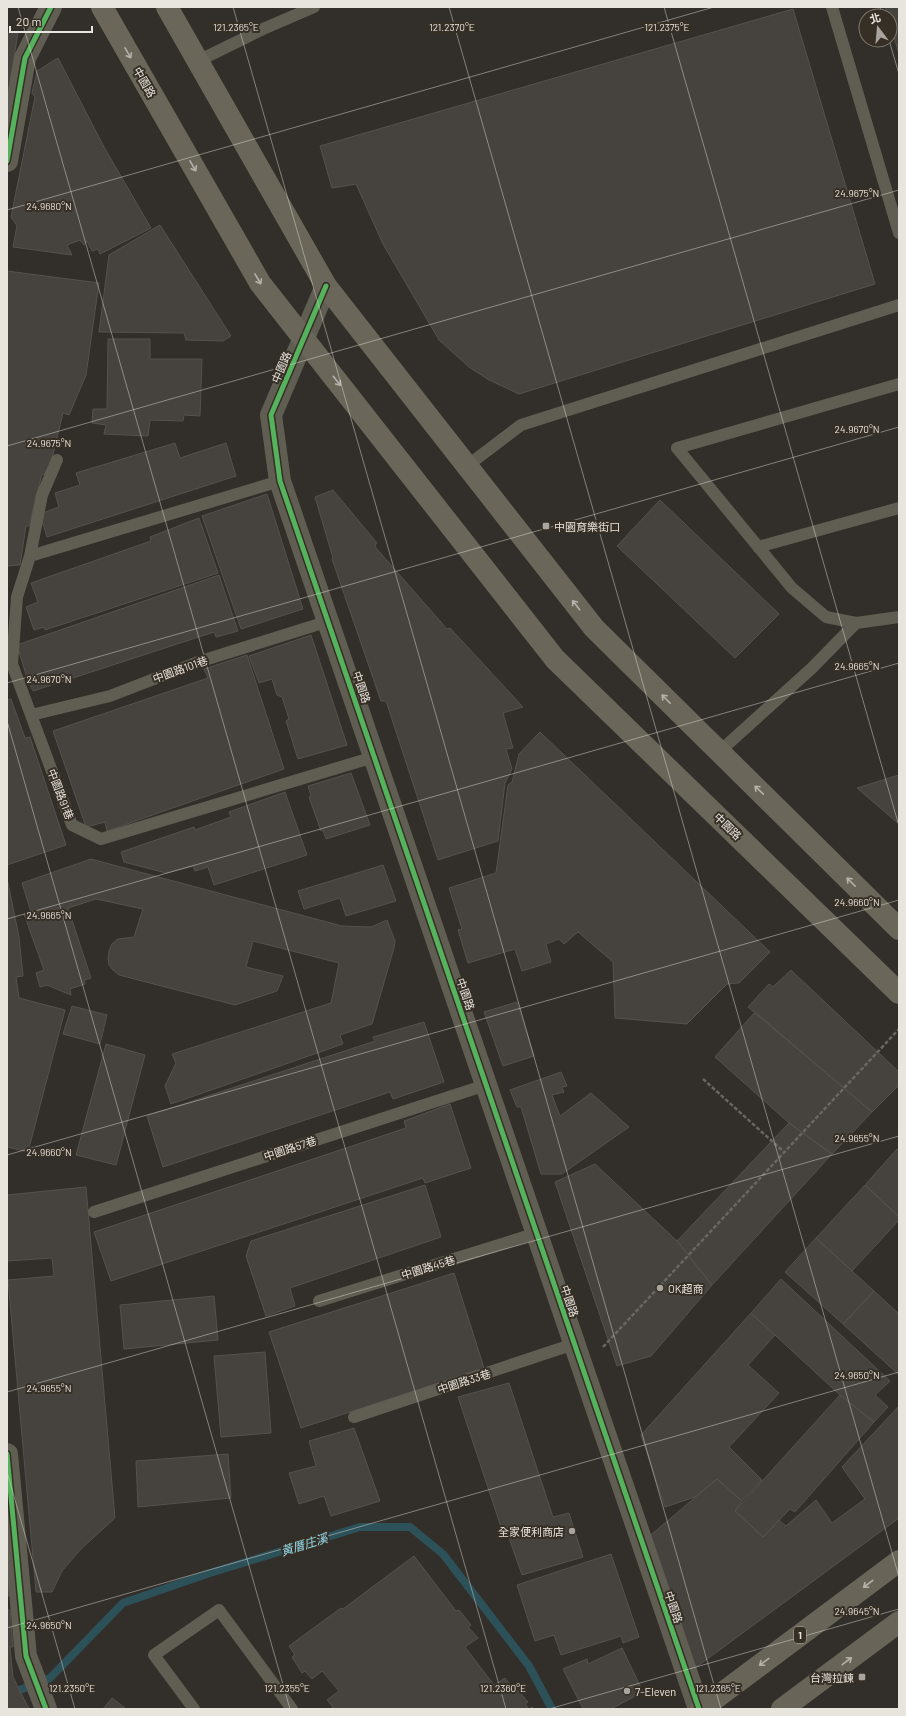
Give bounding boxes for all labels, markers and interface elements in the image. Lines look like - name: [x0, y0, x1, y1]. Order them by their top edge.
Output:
- scale bar: [10, 8, 92, 34]
- north arrow: [858, 8, 898, 48]
- text: 北: [868, 10, 882, 26]
- text: 20 m: [16, 14, 42, 28]
- text: 121.2365°E: [213, 21, 259, 33]
- text: 121.2370°E: [429, 21, 475, 33]
- text: 121.2375°E: [644, 21, 690, 33]
- one-way arrow: [125, 47, 133, 59]
- street label: 中園路: [131, 64, 159, 100]
- one-way arrow: [189, 160, 197, 172]
- text: 24.9675°N: [835, 187, 879, 199]
- text: 24.9680°N: [26, 200, 72, 212]
- one-way arrow: [254, 273, 262, 285]
- street label: 中園路: [269, 349, 293, 385]
- one-way arrow: [333, 376, 341, 387]
- text: 24.9670°N: [835, 423, 879, 435]
- text: 24.9675°N: [27, 437, 71, 449]
- place label: 中園育樂街口: [554, 520, 620, 533]
- marker: 中園育樂街口: [541, 521, 551, 531]
- one-way arrow: [572, 600, 581, 611]
- street label: 中園路101巷: [151, 653, 209, 685]
- text: 24.9665°N: [835, 660, 879, 672]
- street label: 中園路: [351, 669, 373, 705]
- text: 24.9670°N: [27, 673, 71, 685]
- one-way arrow: [661, 694, 671, 704]
- street label: 中園路91巷: [45, 767, 77, 821]
- one-way arrow: [754, 786, 764, 795]
- street label: 中園路: [712, 810, 744, 842]
- one-way arrow: [846, 877, 856, 887]
- text: 24.9660°N: [834, 896, 880, 908]
- text: 24.9665°N: [27, 909, 71, 921]
- street label: 中園路: [454, 976, 478, 1012]
- text: 24.9655°N: [835, 1132, 879, 1144]
- street label: 中園路57巷: [262, 1133, 318, 1163]
- text: 24.9660°N: [26, 1146, 72, 1158]
- street label: 中園路45巷: [399, 1253, 457, 1281]
- place label: OK超商: [668, 1282, 704, 1295]
- street label: 中園路: [559, 1283, 581, 1319]
- marker: OK超商: [655, 1283, 665, 1293]
- street label: 中園路33巷: [436, 1366, 492, 1396]
- text: 24.9650°N: [834, 1369, 880, 1381]
- text: 24.9655°N: [27, 1382, 71, 1394]
- place label: 全家便利商店: [498, 1525, 564, 1538]
- marker: 全家便利商店: [567, 1526, 577, 1536]
- water label: 黃厝庄溪: [279, 1530, 331, 1558]
- one-way arrow: [862, 1580, 873, 1588]
- street label: 中園路: [662, 1589, 686, 1625]
- text: 24.9645°N: [834, 1605, 880, 1617]
- text: 24.9650°N: [26, 1619, 72, 1631]
- road number: 1: [794, 1627, 806, 1643]
- one-way arrow: [842, 1657, 853, 1665]
- one-way arrow: [758, 1658, 769, 1666]
- place label: 台灣拉鍊: [810, 1671, 854, 1684]
- marker: 台灣拉鍊: [857, 1672, 867, 1682]
- text: 121.2350°E: [49, 1682, 95, 1694]
- text: 121.2355°E: [264, 1682, 310, 1694]
- text: 121.2360°E: [480, 1682, 526, 1694]
- text: 121.2365°E: [695, 1682, 741, 1694]
- place label: 7-Eleven: [635, 1685, 676, 1698]
- marker: 7-Eleven: [622, 1686, 632, 1696]

